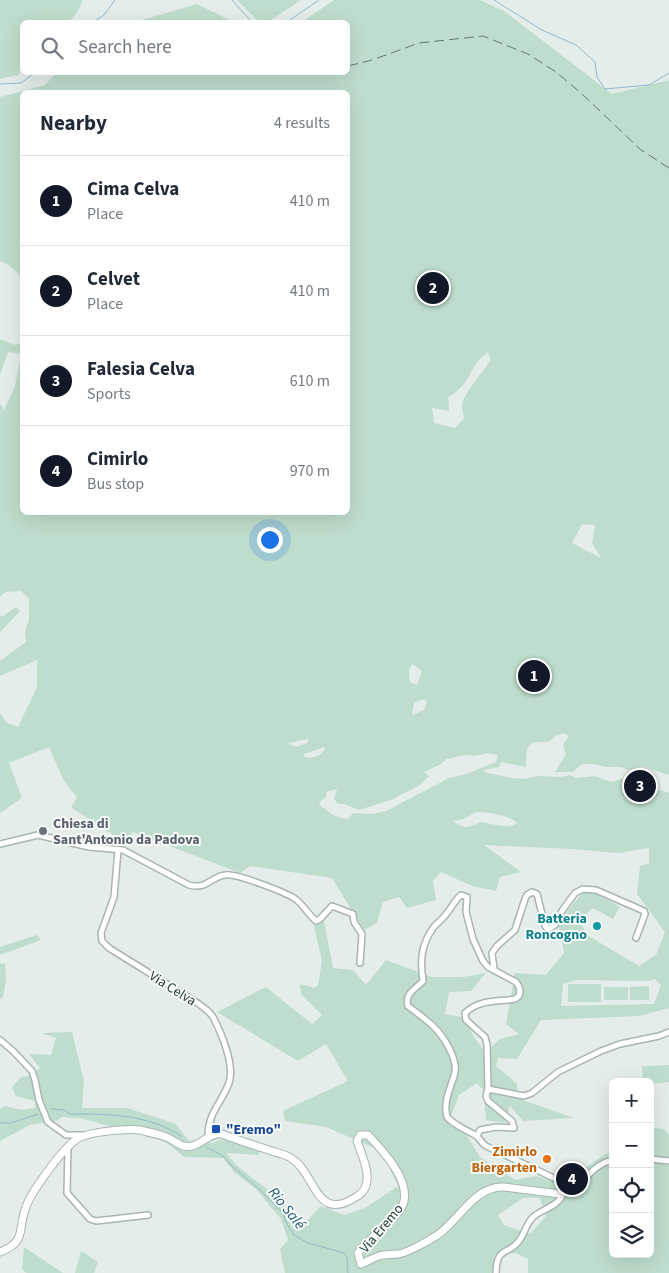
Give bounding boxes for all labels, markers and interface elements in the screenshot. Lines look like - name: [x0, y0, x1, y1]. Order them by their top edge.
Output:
- search box: [20, 20, 350, 75]
- icon: search: [38, 34, 66, 62]
- text: Search here: [78, 34, 172, 61]
- text: Nearby: [40, 108, 107, 138]
- text: 4 results: [274, 112, 330, 134]
- text: Cima Celva: [87, 176, 179, 203]
- text: 1: [52, 190, 60, 212]
- text: 410 m: [290, 190, 330, 212]
- text: Place: [87, 203, 123, 225]
- text: Celvet: [87, 266, 140, 293]
- pin: 2: [417, 269, 449, 307]
- text: 2: [52, 280, 60, 302]
- text: 410 m: [290, 280, 330, 302]
- text: Place: [87, 293, 123, 315]
- text: Falesia Celva: [87, 356, 195, 383]
- text: 3: [52, 370, 60, 392]
- text: 610 m: [290, 370, 330, 392]
- text: Sports: [87, 383, 131, 405]
- text: Cimirlo: [87, 446, 148, 473]
- text: 4: [52, 460, 60, 482]
- text: 970 m: [290, 460, 330, 482]
- text: Bus stop: [87, 473, 144, 495]
- your location: [257, 527, 283, 553]
- pin: 1: [518, 657, 550, 695]
- pin: 3: [624, 767, 656, 805]
- place label: Chiesa di Sant'Antonio da Padova: [53, 814, 200, 850]
- marker: Chiesa di Sant'Antonio da Padova: [37, 825, 49, 837]
- place label: Batteria Roncogno: [526, 909, 587, 945]
- marker: Batteria Roncogno: [591, 920, 603, 932]
- street label: Via Celva: [145, 966, 200, 1011]
- map controls: [609, 1078, 654, 1258]
- button: +: [609, 1078, 654, 1123]
- place label: "Eremo": [226, 1120, 281, 1140]
- marker: "Eremo": [210, 1123, 222, 1135]
- button: −: [609, 1123, 654, 1168]
- place label: Zimirlo Biergarten: [471, 1142, 537, 1178]
- marker: Zimirlo Biergarten: [541, 1153, 553, 1165]
- pin: 4: [556, 1160, 588, 1198]
- button: locate: [609, 1168, 654, 1213]
- water label: Rio Salé: [263, 1183, 311, 1235]
- street label: Via Eremo: [355, 1200, 408, 1258]
- button: layers: [609, 1213, 654, 1258]

